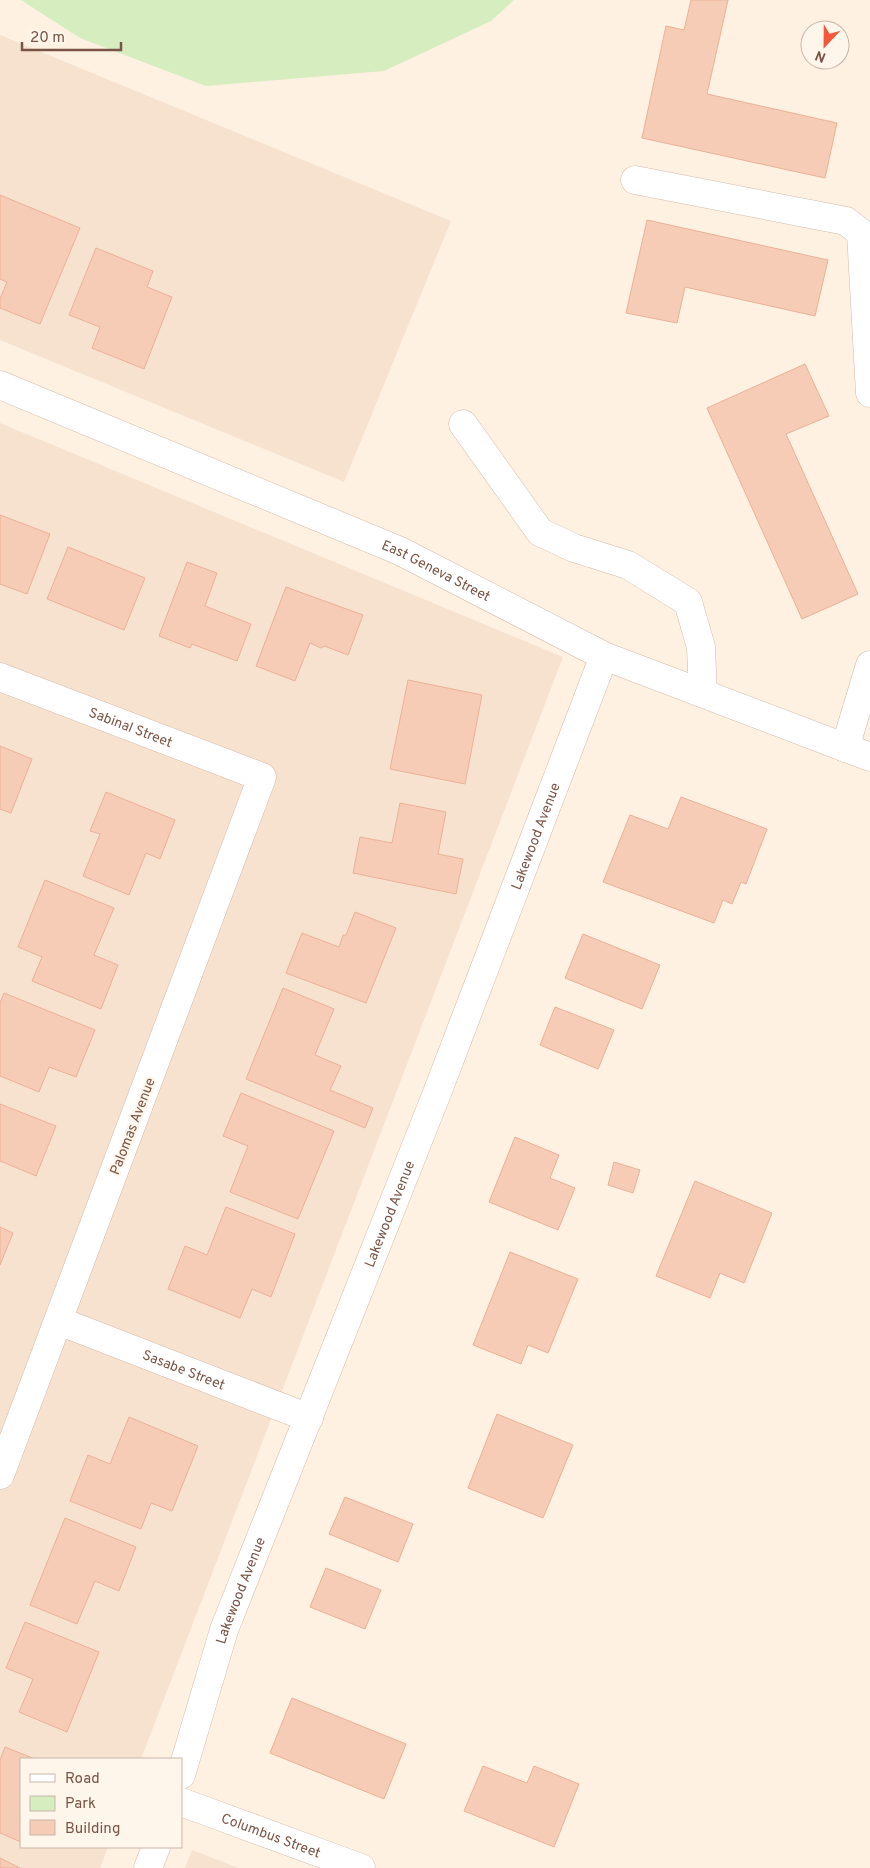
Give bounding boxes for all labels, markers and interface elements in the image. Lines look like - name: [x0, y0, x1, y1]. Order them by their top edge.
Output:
- scale bar: [22, 20, 121, 52]
- north arrow: [800, 20, 850, 70]
- text: 20 m: [30, 29, 65, 48]
- text: N: [813, 46, 829, 65]
- street label: East Geneva Street: [379, 537, 493, 606]
- street label: Sabinal Street: [86, 705, 174, 752]
- street label: Lakewood Avenue: [508, 781, 565, 892]
- street label: Palomas Avenue: [107, 1076, 160, 1178]
- street label: Lakewood Avenue: [362, 1159, 419, 1270]
- street label: Sasabe Street: [140, 1347, 227, 1395]
- street label: Lakewood Avenue: [213, 1535, 270, 1646]
- legend: [20, 1758, 182, 1848]
- text: Road: [65, 1770, 100, 1789]
- text: Park: [65, 1795, 96, 1814]
- street label: Columbus Street: [219, 1810, 323, 1862]
- text: Building: [65, 1820, 120, 1839]

